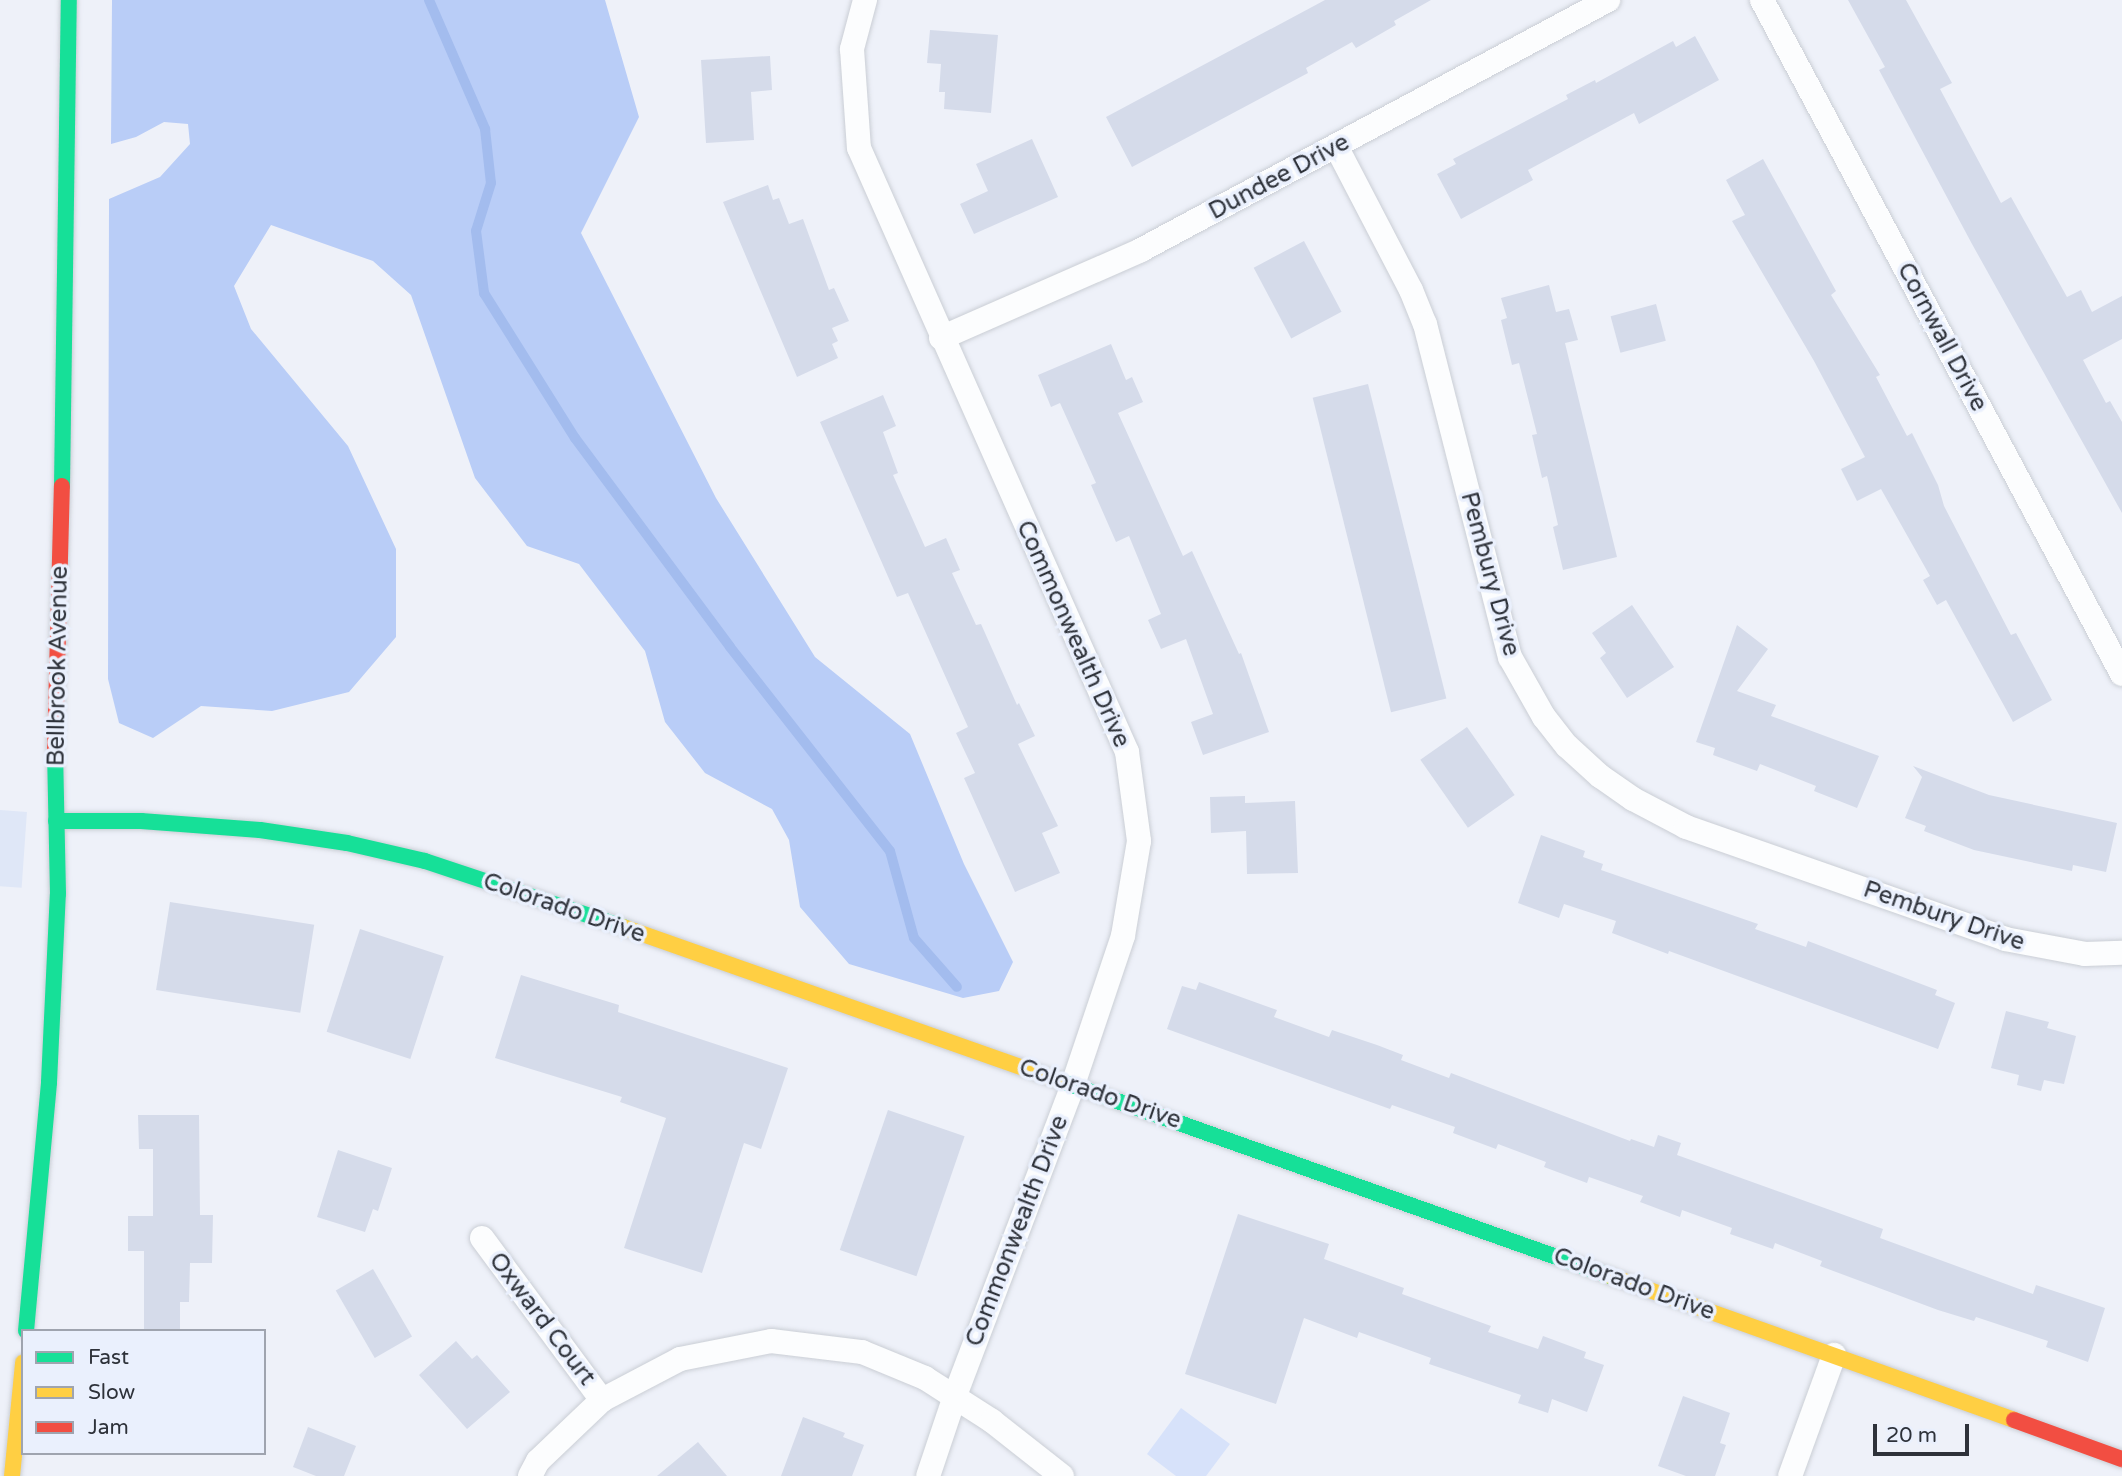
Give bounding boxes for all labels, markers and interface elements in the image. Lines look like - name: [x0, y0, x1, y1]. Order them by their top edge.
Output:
- street label: Dundee Drive: [1204, 128, 1354, 226]
- street label: Cornwall Drive: [1891, 258, 1993, 416]
- street label: Pembury Drive: [1454, 489, 1526, 659]
- street label: Commonwealth Drive: [1010, 516, 1136, 752]
- street label: Bellbrook Avenue: [42, 566, 74, 766]
- street label: Colorado Drive: [479, 867, 649, 949]
- street label: Pembury Drive: [1860, 875, 2028, 957]
- street label: Colorado Drive: [1015, 1053, 1185, 1135]
- street label: Commonwealth Drive: [960, 1111, 1074, 1351]
- street label: Colorado Drive: [1550, 1242, 1718, 1326]
- street label: Oxward Court: [483, 1247, 601, 1391]
- legend: [21, 1329, 266, 1455]
- text: Fast: [88, 1345, 129, 1370]
- text: Slow: [88, 1380, 135, 1405]
- scale bar: [1877, 1410, 1973, 1454]
- text: Jam: [88, 1415, 129, 1440]
- text: 20 m: [1886, 1423, 1937, 1448]

